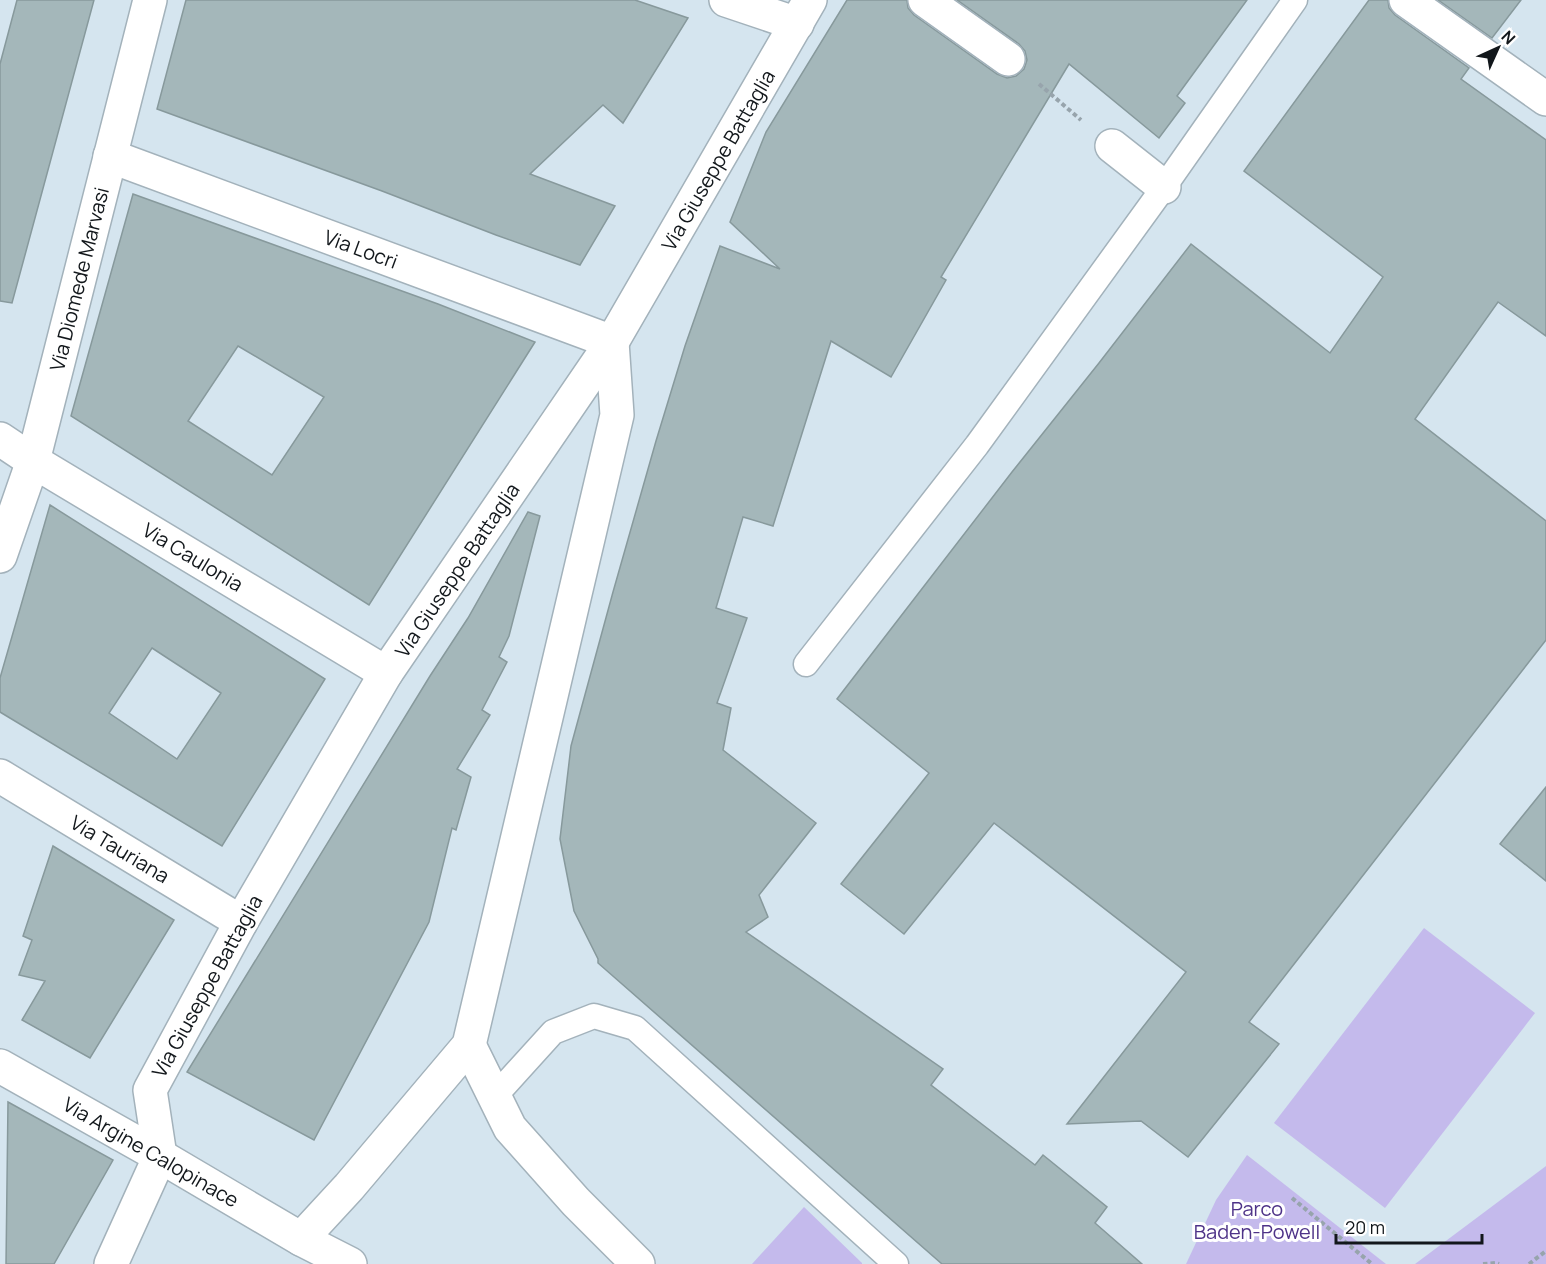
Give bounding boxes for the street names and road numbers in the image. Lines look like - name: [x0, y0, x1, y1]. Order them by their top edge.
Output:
- street label: Via Giuseppe Battaglia: [655, 64, 781, 256]
- street label: Via Diomede Marvasi: [43, 184, 115, 374]
- street label: Via Locri: [320, 223, 402, 275]
- street label: Via Giuseppe Battaglia: [388, 477, 526, 663]
- street label: Via Caulonia: [138, 516, 248, 598]
- street label: Via Tauriana: [65, 809, 175, 889]
- street label: Via Giuseppe Battaglia: [146, 890, 268, 1082]
- street label: Via Argine Calopinace: [58, 1091, 244, 1213]

